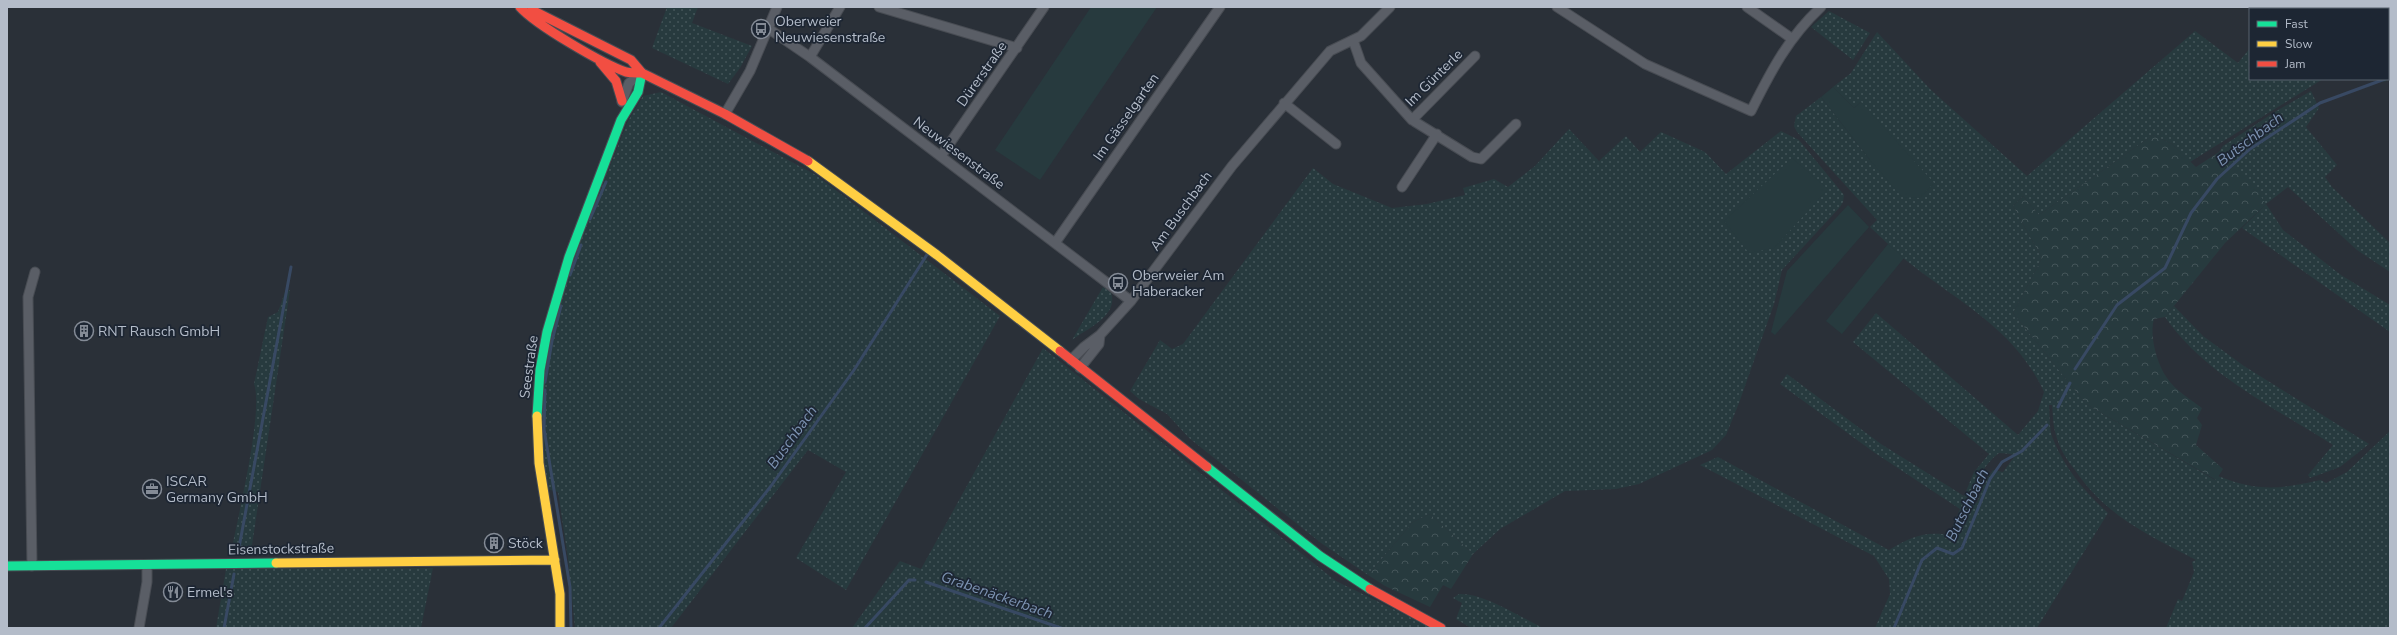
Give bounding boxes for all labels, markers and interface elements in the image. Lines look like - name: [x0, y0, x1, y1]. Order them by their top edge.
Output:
- legend: [2249, 8, 2389, 80]
- place label: Oberweier Neuwiesenstraße: [775, 12, 885, 47]
- text: Fast: [2285, 16, 2308, 32]
- bus stop icon: Oberweier Neuwiesenstraße: [750, 18, 772, 40]
- text: Slow: [2285, 36, 2313, 52]
- street label: Dürerstraße: [953, 38, 1011, 110]
- street label: Im Günterle: [1401, 45, 1467, 111]
- text: Jam: [2284, 56, 2306, 72]
- street label: Im Gässelgarten: [1089, 69, 1163, 165]
- water label: Butschbach: [2213, 107, 2287, 171]
- street label: Neuwiesenstraße: [909, 112, 1009, 194]
- street label: Am Buschbach: [1146, 167, 1216, 255]
- place label: Oberweier Am Haberacker: [1132, 266, 1224, 301]
- bus stop icon: Oberweier Am Haberacker: [1107, 272, 1129, 294]
- building icon: RNT Rausch GmbH: [73, 320, 95, 342]
- place label: RNT Rausch GmbH: [98, 322, 220, 341]
- street label: Seestraße: [515, 334, 543, 400]
- water label: Buschbach: [762, 401, 822, 473]
- water label: Butschbach: [1941, 465, 1993, 545]
- place label: ISCAR Germany GmbH: [166, 472, 268, 507]
- office icon: ISCAR Germany GmbH: [141, 478, 163, 500]
- building icon: Stöck: [483, 532, 505, 554]
- place label: Stöck: [508, 534, 544, 553]
- street label: Eisenstockstraße: [228, 539, 334, 559]
- water label: Grabenäckerbach: [938, 566, 1056, 624]
- restaurant icon: Ermel's: [162, 581, 184, 603]
- place label: Ermel's: [187, 583, 233, 602]

